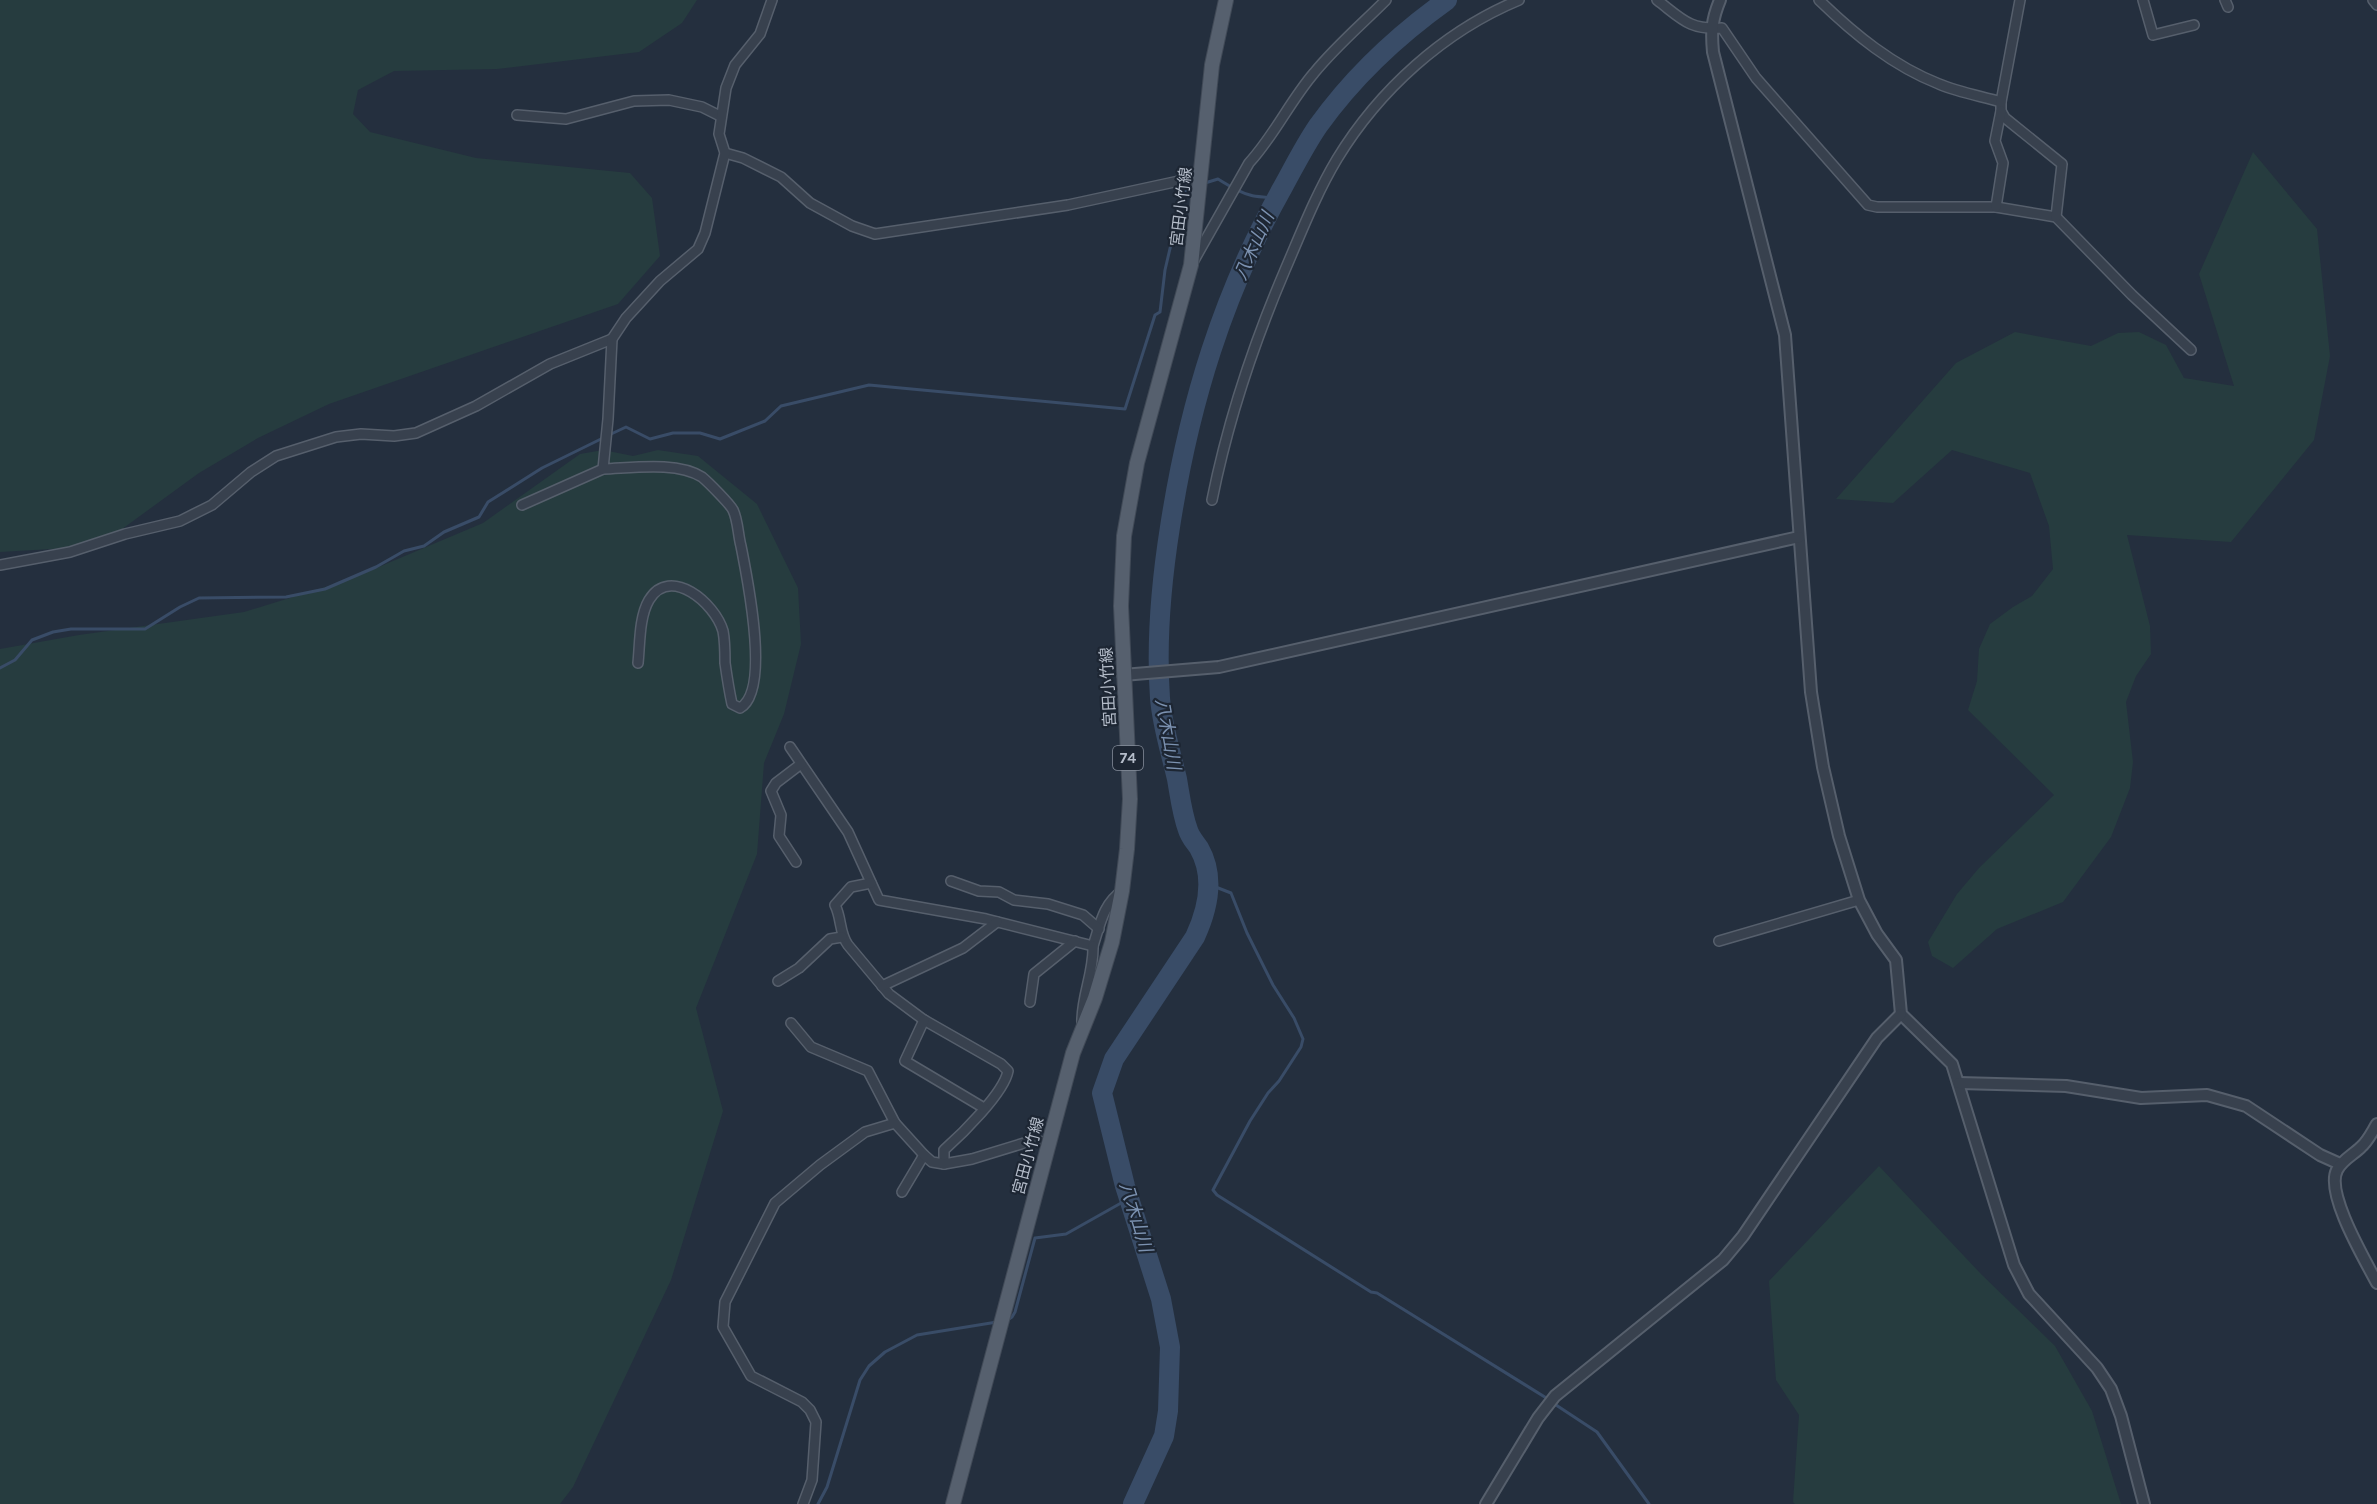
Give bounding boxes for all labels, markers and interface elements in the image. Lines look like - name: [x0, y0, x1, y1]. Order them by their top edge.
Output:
- street label: 宮田小竹線: [1167, 166, 1195, 248]
- water label: 八木山川: [1229, 207, 1280, 283]
- street label: 宮田小竹線: [1096, 647, 1120, 727]
- water label: 八木山川: [1151, 697, 1185, 773]
- road number: 74: [1113, 746, 1143, 770]
- street label: 宮田小竹線: [1008, 1115, 1048, 1197]
- water label: 八木山川: [1115, 1179, 1158, 1257]

